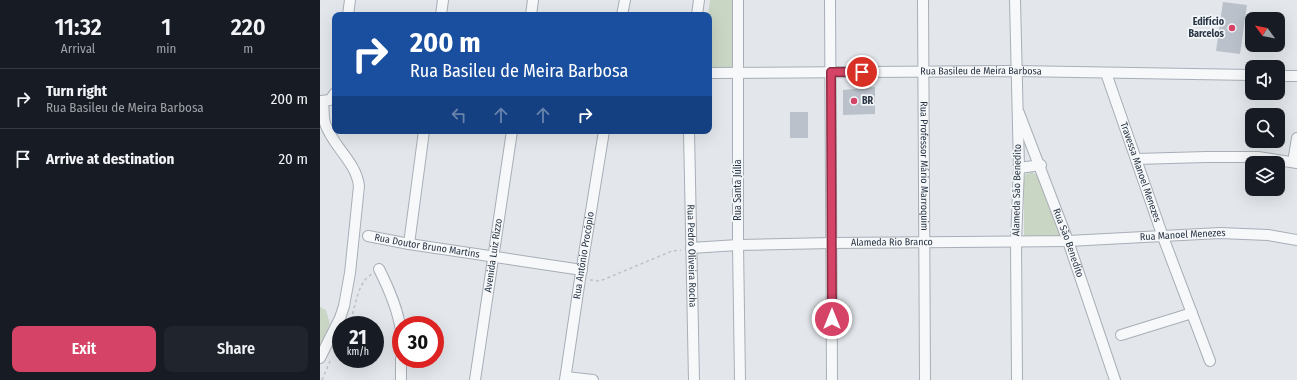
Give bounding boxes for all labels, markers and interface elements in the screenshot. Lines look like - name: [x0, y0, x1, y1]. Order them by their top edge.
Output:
- north arrow: [1245, 12, 1285, 52]
- map controls: [1245, 12, 1285, 196]
- text: 11:32: [54, 13, 102, 41]
- text: 1: [161, 13, 171, 41]
- text: 220: [231, 13, 266, 41]
- place label: Edifício Barcelos: [1188, 15, 1225, 40]
- marker: Edifício Barcelos: [1227, 23, 1237, 33]
- text: 200 m: [410, 26, 481, 59]
- icon: right: [344, 28, 396, 80]
- text: Arrival: [61, 41, 95, 56]
- text: min: [156, 41, 176, 56]
- text: m: [243, 41, 253, 56]
- pin: [845, 55, 879, 89]
- text: Rua Basileu de Meira Barbosa: [410, 60, 628, 82]
- button: sound: [1245, 60, 1285, 100]
- icon: arrive: [851, 61, 873, 83]
- street label: Rua Basileu de Meira Barbosa: [920, 65, 1042, 78]
- text: Turn right: [46, 82, 107, 100]
- icon: right: [12, 88, 34, 110]
- text: 200 m: [271, 90, 308, 108]
- place label: BR: [862, 95, 874, 107]
- marker: BR: [849, 96, 859, 106]
- text: Rua Basileu de Meira Barbosa: [46, 100, 204, 115]
- street label: Rua Professor Mário Marroquim: [918, 101, 930, 231]
- icon: left: [448, 104, 470, 126]
- icon: ahead: [490, 104, 512, 126]
- icon: ahead: [532, 104, 554, 126]
- icon: right: [574, 104, 596, 126]
- button: search: [1245, 108, 1285, 148]
- street label: Travessa Manoel Menezes: [1118, 121, 1163, 224]
- street label: Alameda São Benedito: [1010, 144, 1024, 236]
- icon: arrive: [12, 148, 34, 170]
- text: Arrive at destination: [46, 150, 174, 168]
- text: 20 m: [279, 150, 308, 168]
- button: layers: [1245, 156, 1285, 196]
- street label: Rua Santa Júlia: [731, 159, 744, 221]
- street label: Rua Pedro Oliveira Rocha: [684, 204, 699, 308]
- street label: Rua São Benedito: [1050, 207, 1086, 279]
- street label: Rua Antônio Procópio: [571, 211, 597, 300]
- street label: Avenida Luiz Rizzo: [482, 218, 505, 293]
- street label: Rua Manoel Menezes: [1140, 227, 1226, 243]
- street label: Rua Doutor Bruno Martins: [373, 231, 481, 261]
- street label: Alameda Rio Branco: [851, 236, 933, 249]
- position arrow: [811, 298, 853, 340]
- speed limit sign: 30: [392, 316, 444, 368]
- text: 21: [349, 325, 367, 349]
- button: Exit: [12, 326, 156, 372]
- button: Share: [164, 326, 308, 372]
- text: km/h: [347, 346, 369, 358]

